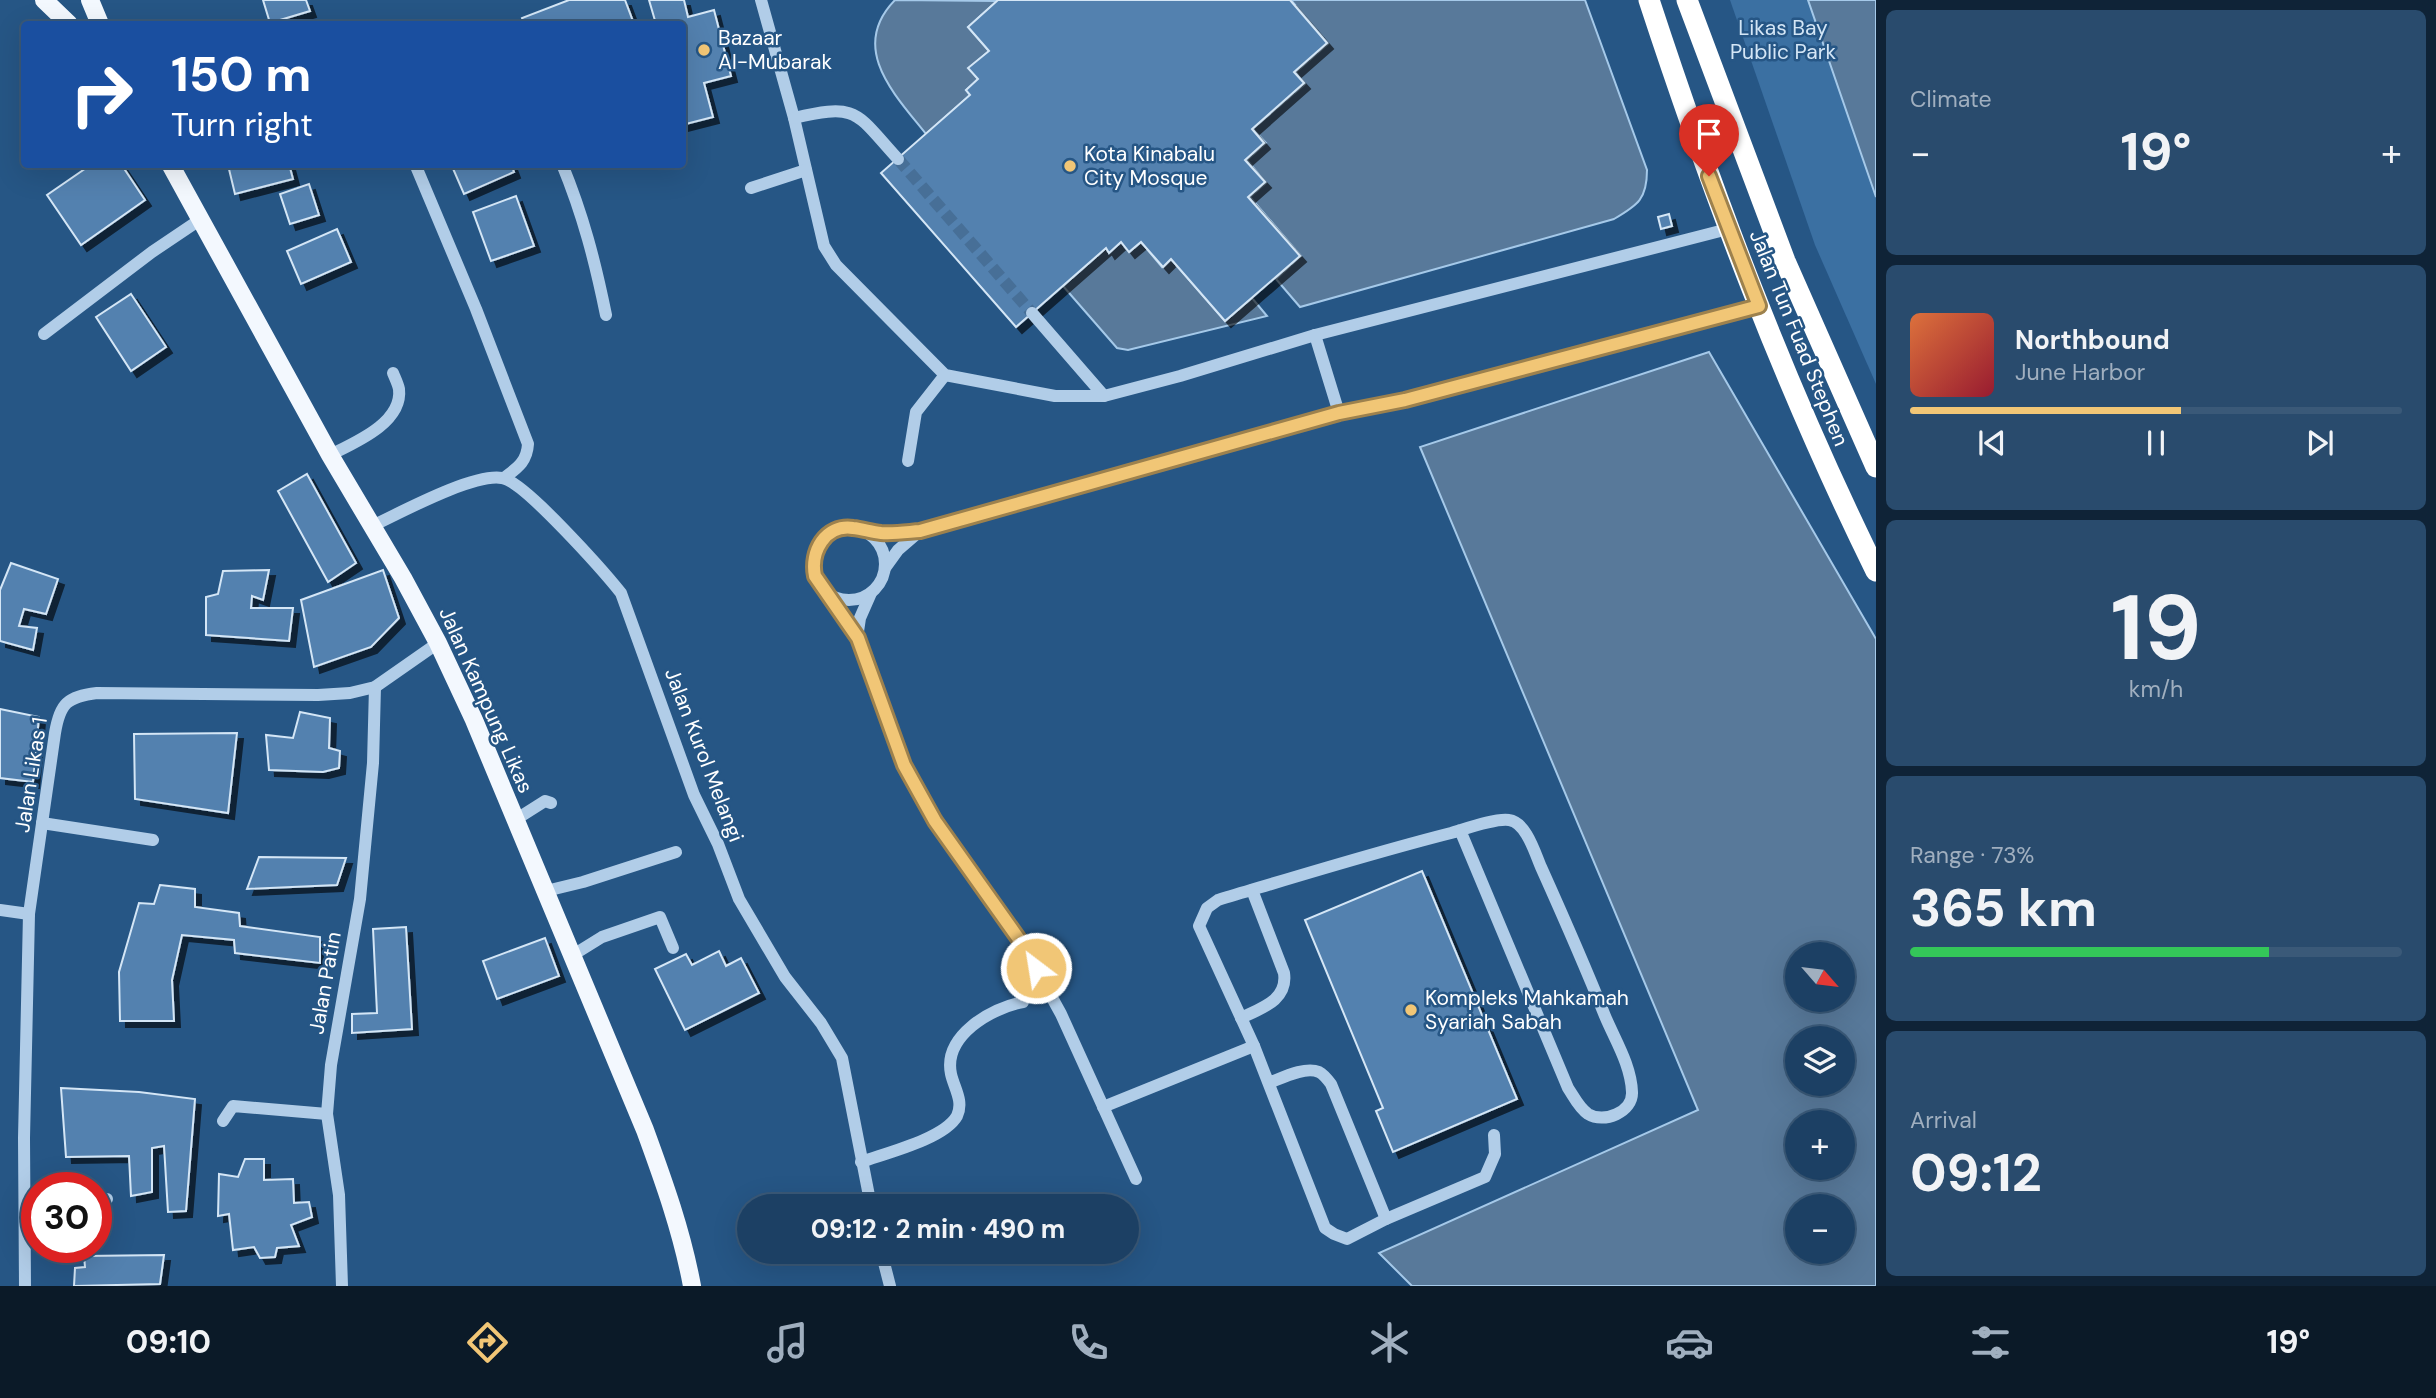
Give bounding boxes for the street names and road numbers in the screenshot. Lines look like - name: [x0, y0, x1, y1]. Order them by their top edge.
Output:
- street label: Jalan Tun Fuad Stephen: [1743, 226, 1855, 450]
- street label: Jalan Kampung Likas: [432, 603, 540, 797]
- street label: Jalan Kurol Melangi: [658, 664, 750, 846]
- street label: Jalan Likas 1: [8, 715, 54, 835]
- street label: Jalan Patin: [302, 929, 348, 1037]

